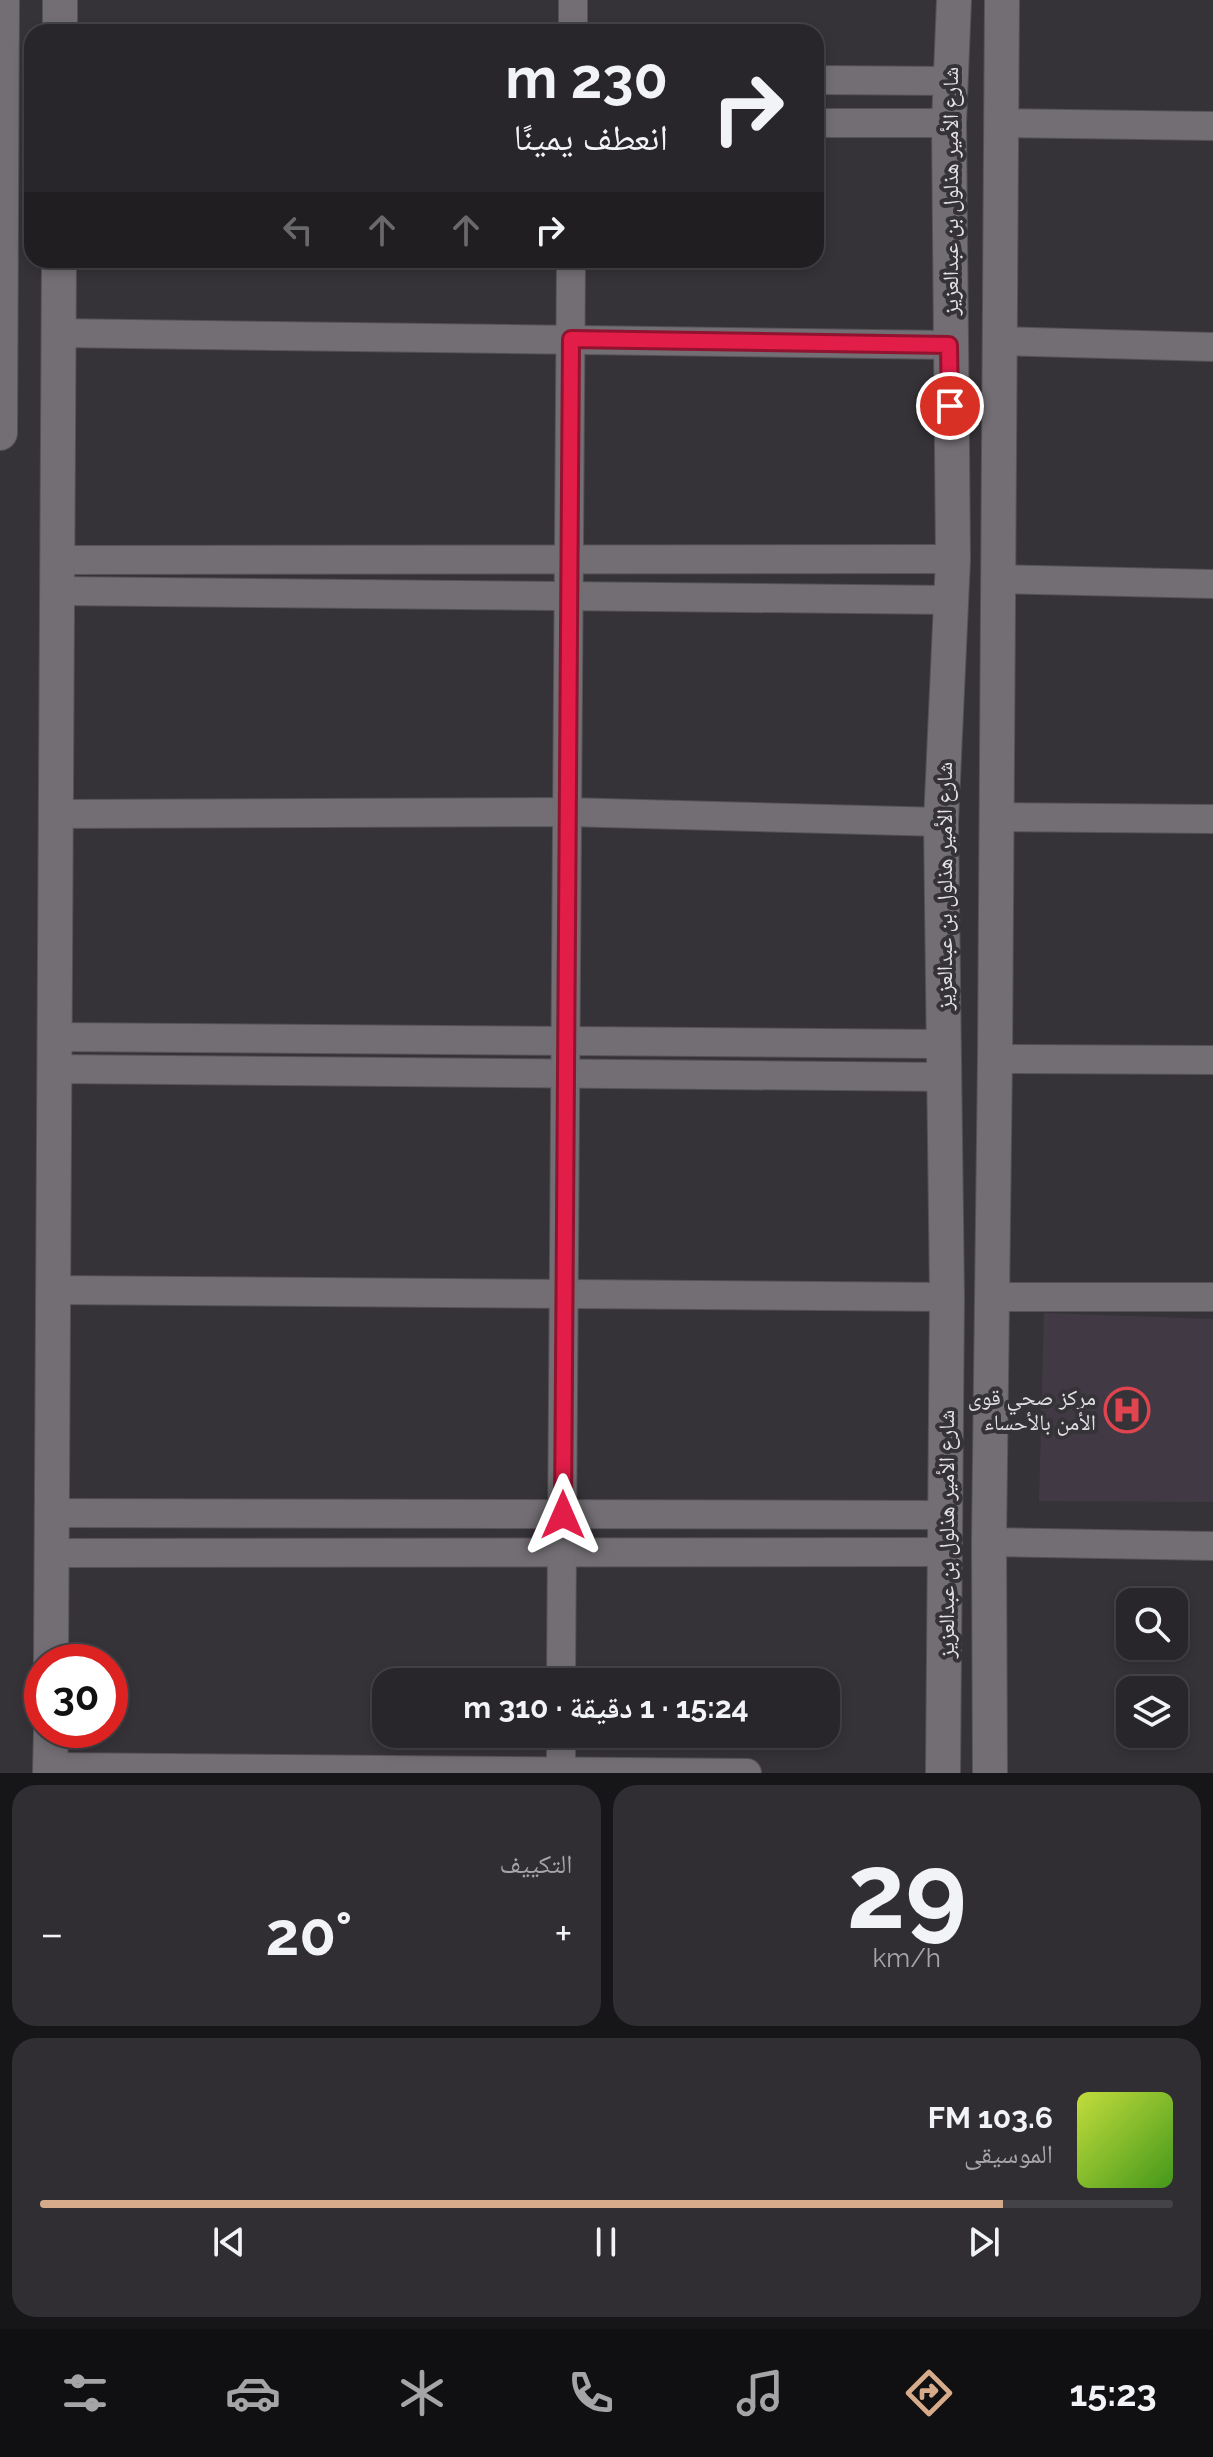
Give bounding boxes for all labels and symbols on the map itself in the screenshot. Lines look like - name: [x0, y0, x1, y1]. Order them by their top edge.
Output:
- street label: شارع الأمير هذلول بن عبدالعزيز: [937, 67, 964, 316]
- pin: [916, 372, 984, 440]
- street label: شارع الأمير هذلول بن عبدالعزيز: [931, 762, 958, 1011]
- place label: مركز صحي قوى الأمن بالأحساء: [968, 1384, 1096, 1436]
- hospital icon: مركز صحي قوى الأمن بالأحساء: [1103, 1386, 1151, 1434]
- street label: شارع الأمير هذلول بن عبدالعزيز: [933, 1410, 960, 1659]
- position arrow: [521, 1473, 605, 1557]
- speed limit sign: 30: [24, 1644, 128, 1748]

